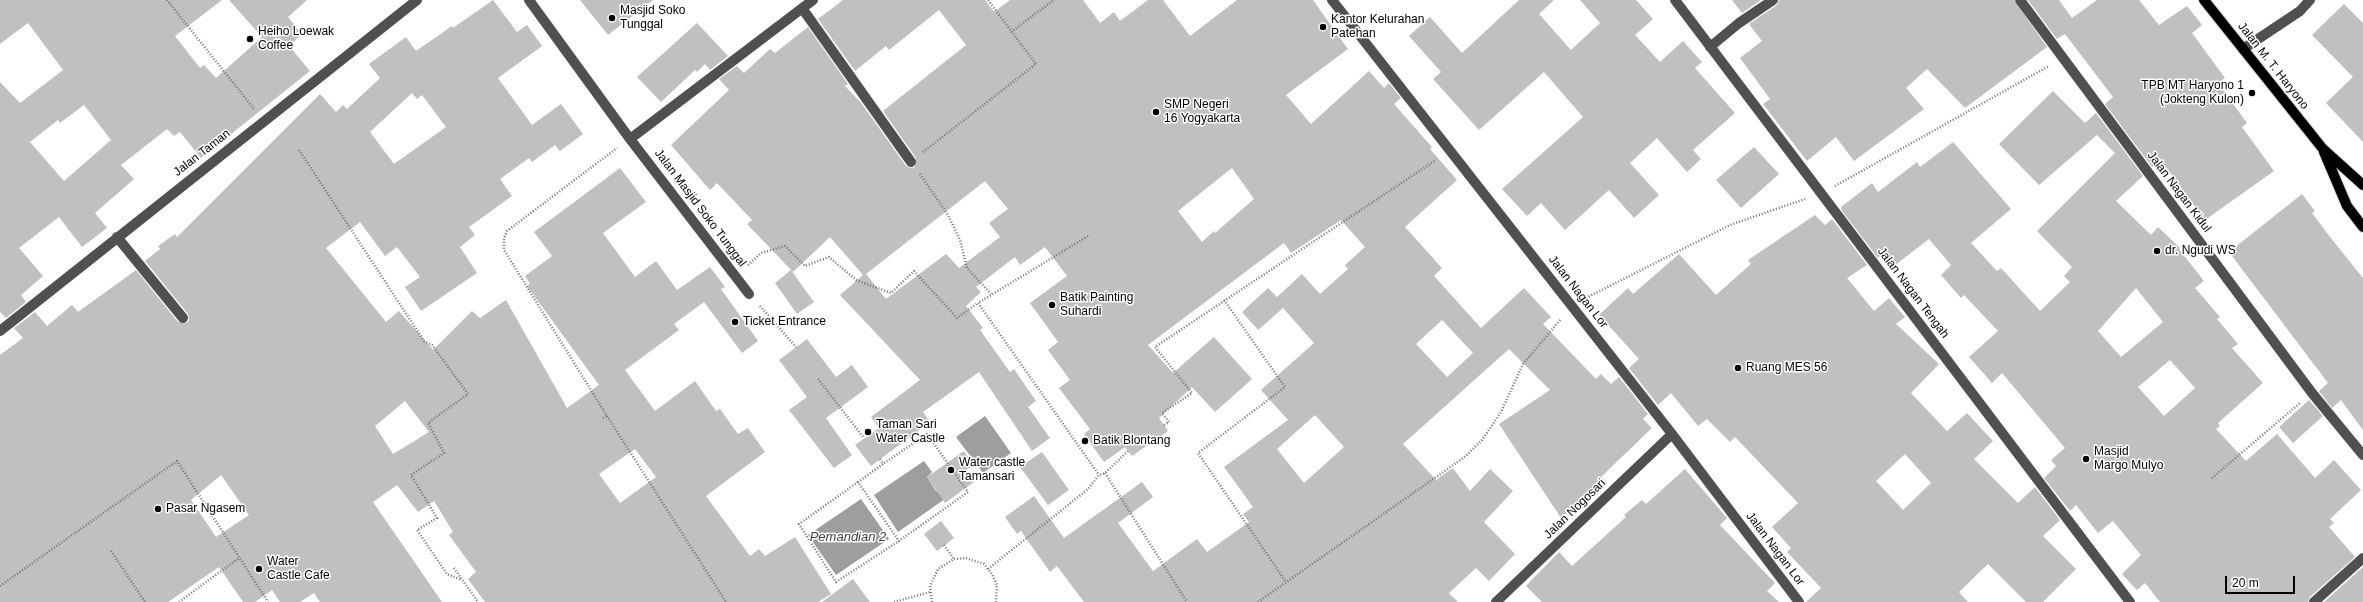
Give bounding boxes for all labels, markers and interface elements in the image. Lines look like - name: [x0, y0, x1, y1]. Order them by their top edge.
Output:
- place label: Masjid Soko Tunggal: [620, 4, 685, 32]
- marker: Masjid Soko Tunggal: [607, 13, 617, 23]
- place label: Kantor Kelurahan Patehan: [1331, 13, 1424, 41]
- street label: Jalan M. T. Haryono: [2234, 20, 2312, 112]
- marker: Kantor Kelurahan Patehan: [1318, 22, 1328, 32]
- place label: Heiho Loewak Coffee: [258, 25, 334, 53]
- marker: Heiho Loewak Coffee: [245, 34, 255, 44]
- place label: TPB MT Haryono 1 (Jokteng Kulon): [2141, 79, 2244, 107]
- marker: TPB MT Haryono 1 (Jokteng Kulon): [2247, 88, 2257, 98]
- place label: SMP Negeri 16 Yogyakarta: [1164, 98, 1240, 126]
- marker: SMP Negeri 16 Yogyakarta: [1151, 107, 1161, 117]
- street label: Jalan Taman: [171, 126, 233, 180]
- street label: Jalan Masjid Soko Tunggal: [651, 146, 749, 270]
- street label: Jalan Nagan Kidul: [2144, 149, 2214, 235]
- place label: dr. Ngudi WS: [2165, 244, 2236, 258]
- street label: Jalan Nagan Tengah: [1874, 245, 1952, 341]
- marker: dr. Ngudi WS: [2152, 246, 2162, 256]
- street label: Jalan Nagan Lor: [1545, 253, 1611, 331]
- place label: Batik Painting Suhardi: [1060, 291, 1133, 319]
- marker: Batik Painting Suhardi: [1047, 300, 1057, 310]
- place label: Ticket Entrance: [743, 315, 826, 329]
- marker: Ticket Entrance: [730, 317, 740, 327]
- place label: Ruang MES 56: [1746, 361, 1827, 375]
- marker: Ruang MES 56: [1733, 363, 1743, 373]
- place label: Taman Sari Water Castle: [876, 418, 945, 446]
- marker: Taman Sari Water Castle: [863, 427, 873, 437]
- place label: Batik Blontang: [1093, 434, 1170, 448]
- marker: Batik Blontang: [1080, 436, 1090, 446]
- place label: Masjid Margo Mulyo: [2094, 445, 2163, 473]
- marker: Masjid Margo Mulyo: [2081, 454, 2091, 464]
- place label: Water castle Tamansari: [959, 456, 1025, 484]
- marker: Water castle Tamansari: [946, 465, 956, 475]
- street label: Jalan Nogosari: [1541, 476, 1609, 542]
- place label: Pasar Ngasem: [166, 502, 245, 516]
- marker: Pasar Ngasem: [153, 504, 163, 514]
- street label: Jalan Nagan Lor: [1743, 510, 1807, 588]
- water label: Pemandian 2: [810, 529, 886, 545]
- place label: Water Castle Cafe: [267, 555, 330, 583]
- marker: Water Castle Cafe: [254, 564, 264, 574]
- scale bar: [2227, 568, 2297, 594]
- text: 20 m: [2232, 576, 2259, 590]

